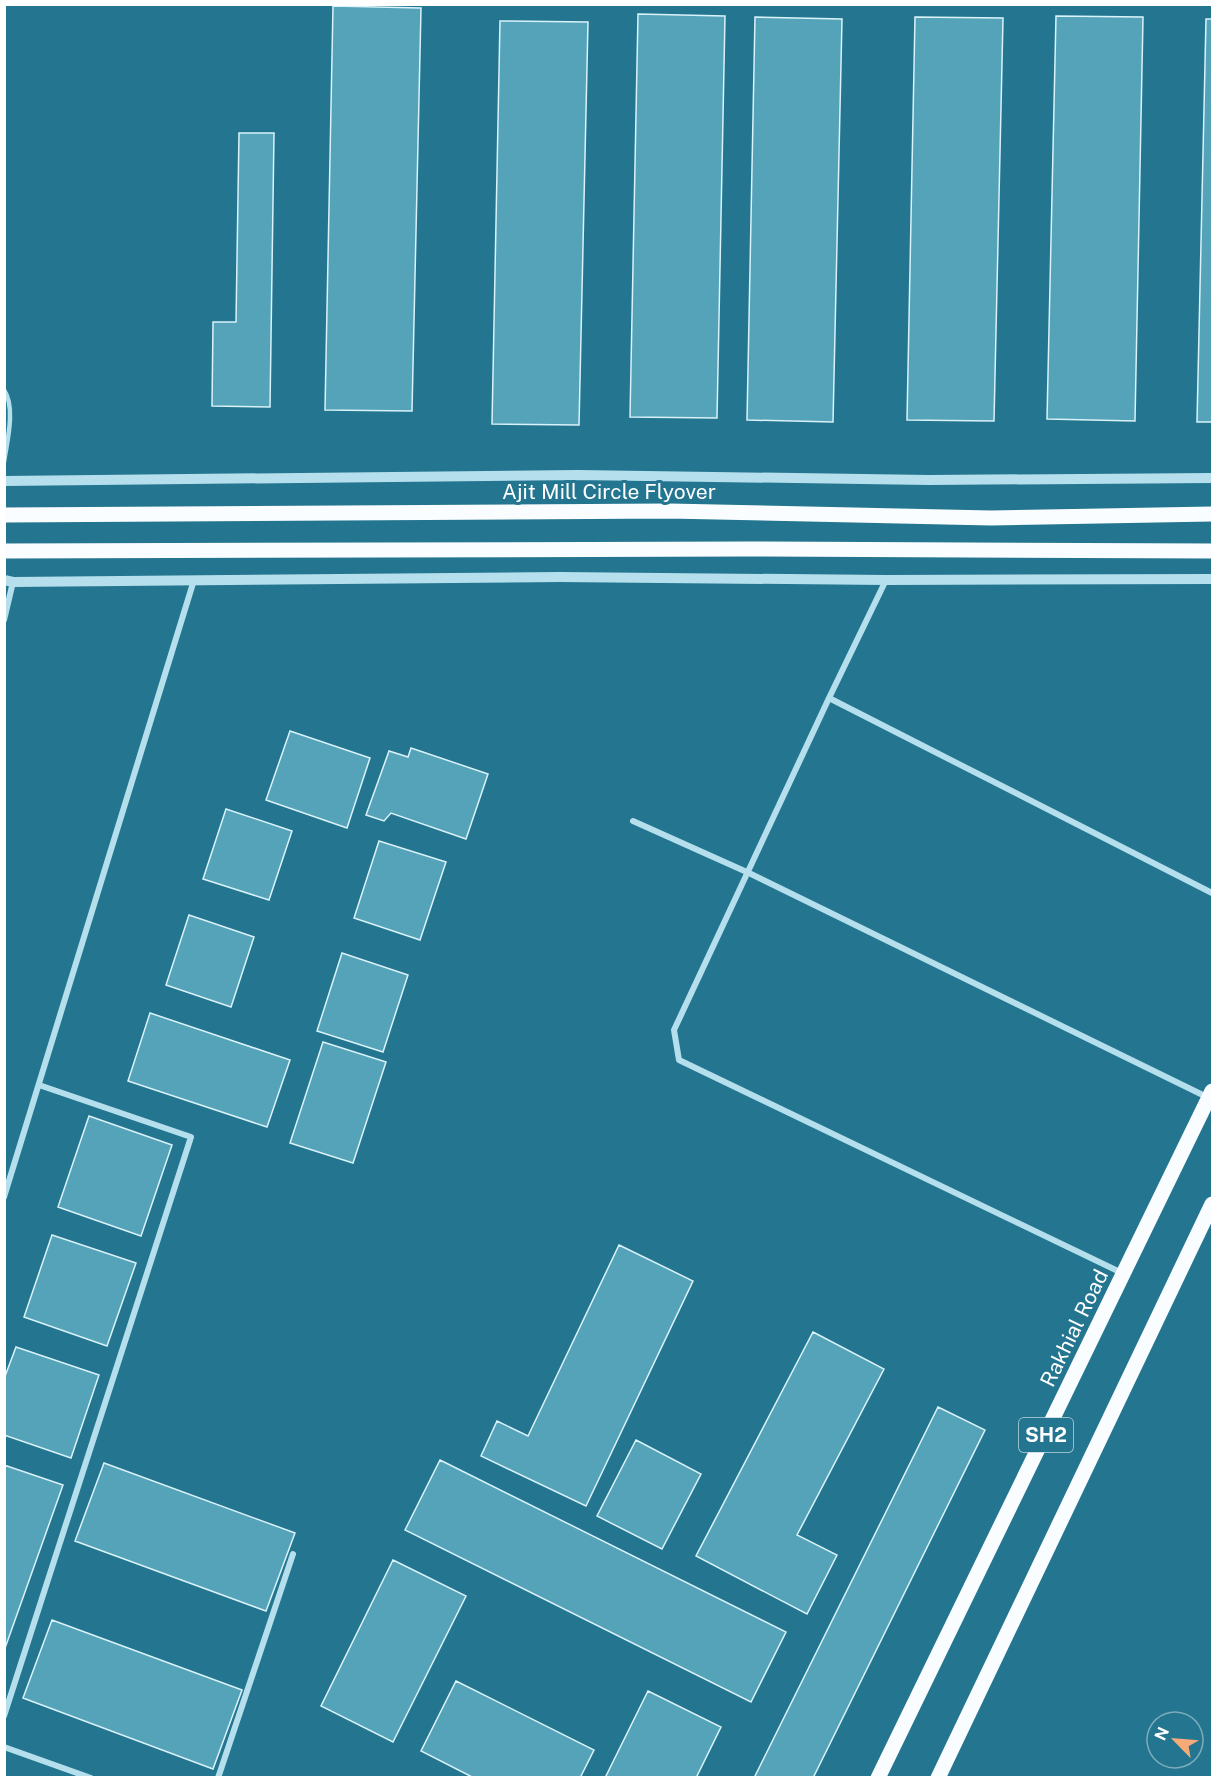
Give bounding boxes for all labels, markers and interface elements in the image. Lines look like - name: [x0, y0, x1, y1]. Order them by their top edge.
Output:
- street label: Ajit Mill Circle Flyover: [502, 479, 716, 504]
- street label: Rakhial Road: [1035, 1265, 1113, 1391]
- road number: SH2: [1019, 1418, 1073, 1452]
- north arrow: [1145, 1710, 1205, 1770]
- text: N: [1151, 1724, 1173, 1744]

